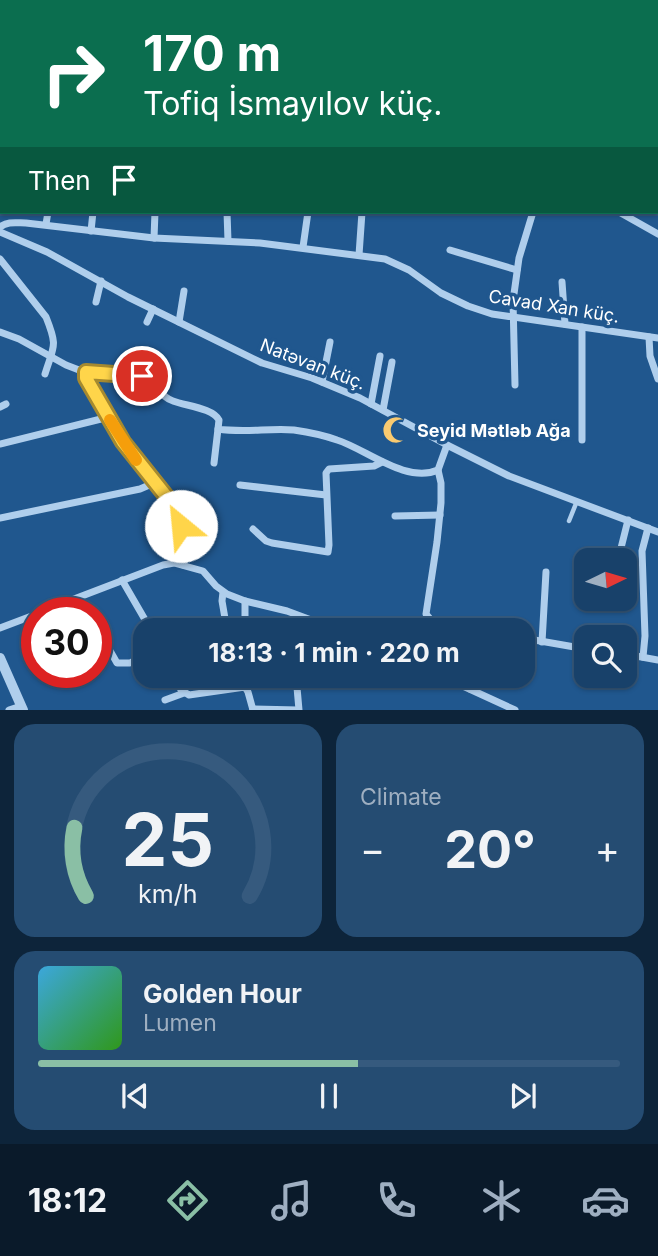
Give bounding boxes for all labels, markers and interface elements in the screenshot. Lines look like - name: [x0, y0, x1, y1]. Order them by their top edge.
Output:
- text: 170 m: [143, 24, 281, 83]
- icon: right: [28, 28, 119, 119]
- text: Tofiq İsmayılov küç.: [143, 84, 443, 123]
- icon: arrive: [105, 161, 143, 199]
- text: Then: [28, 165, 91, 196]
- street label: Cavad Xan küç.: [487, 285, 621, 327]
- street label: Natəvan küç.: [257, 334, 369, 394]
- pin: [112, 346, 172, 406]
- icon: arrive: [123, 357, 161, 395]
- mosque icon: Seyid Mətləb Ağa: [381, 415, 411, 445]
- place label: Seyid Mətləb Ağa: [417, 420, 571, 441]
- position arrow: [144, 489, 218, 563]
- north arrow: [574, 548, 637, 611]
- map controls: [574, 548, 637, 688]
- speed limit sign: 30: [21, 597, 112, 688]
- button: search: [574, 625, 637, 688]
- text: 18:13 · 1 min · 220 m: [208, 637, 460, 668]
- text: Climate: [360, 783, 442, 811]
- text: 25: [122, 796, 214, 885]
- text: 20°: [444, 818, 536, 881]
- text: −: [360, 826, 385, 872]
- text: +: [595, 826, 620, 872]
- text: km/h: [138, 879, 198, 909]
- text: Golden Hour: [143, 978, 302, 1009]
- text: Lumen: [143, 1009, 217, 1037]
- icon: previous: [116, 1077, 154, 1115]
- icon: pause: [310, 1077, 348, 1115]
- icon: next: [504, 1077, 542, 1115]
- icon: directions: [163, 1176, 212, 1225]
- icon: music: [267, 1176, 316, 1225]
- icon: phone: [372, 1176, 421, 1225]
- icon: climate: [477, 1176, 526, 1225]
- icon: car: [581, 1176, 630, 1225]
- text: 18:12: [28, 1181, 107, 1220]

